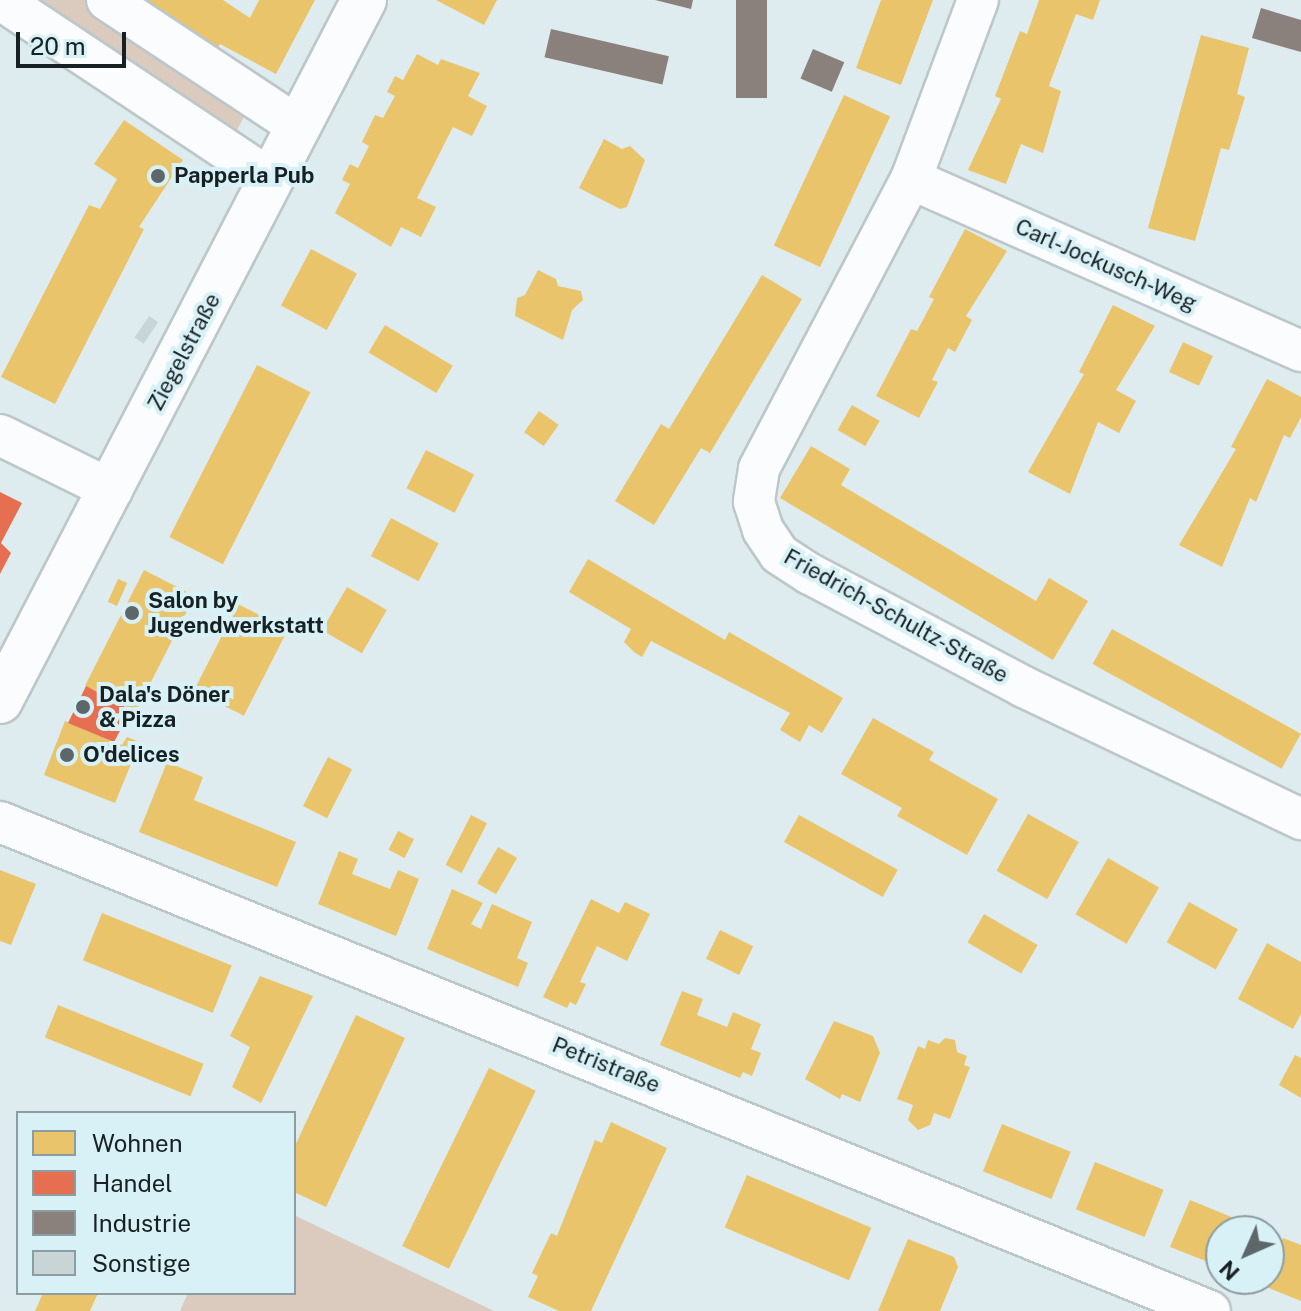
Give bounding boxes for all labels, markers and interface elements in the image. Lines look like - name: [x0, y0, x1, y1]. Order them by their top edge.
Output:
- scale bar: [20, 16, 130, 66]
- text: 20 m: [30, 32, 86, 60]
- place label: Papperla Pub: [174, 163, 314, 189]
- marker: Papperla Pub: [149, 167, 167, 185]
- street label: Carl-Jockusch-Weg: [1011, 213, 1201, 317]
- street label: Ziegelstraße: [142, 289, 226, 415]
- street label: Friedrich-Schultz-Straße: [779, 543, 1013, 689]
- place label: Salon by Jugendwerkstatt: [148, 587, 324, 638]
- marker: Salon by Jugendwerkstatt: [123, 604, 141, 622]
- place label: Dala's Döner & Pizza: [99, 681, 230, 732]
- marker: Dala's Döner & Pizza: [74, 698, 92, 716]
- place label: O'delices: [83, 742, 180, 768]
- marker: O'delices: [58, 746, 76, 764]
- street label: Petristraße: [548, 1031, 664, 1099]
- legend: [16, 1111, 296, 1295]
- text: Wohnen: [92, 1129, 183, 1157]
- text: Handel: [92, 1169, 173, 1197]
- text: Industrie: [92, 1209, 191, 1237]
- north arrow: [1205, 1215, 1285, 1295]
- text: Sonstige: [92, 1249, 191, 1277]
- text: N: [1214, 1255, 1245, 1286]

